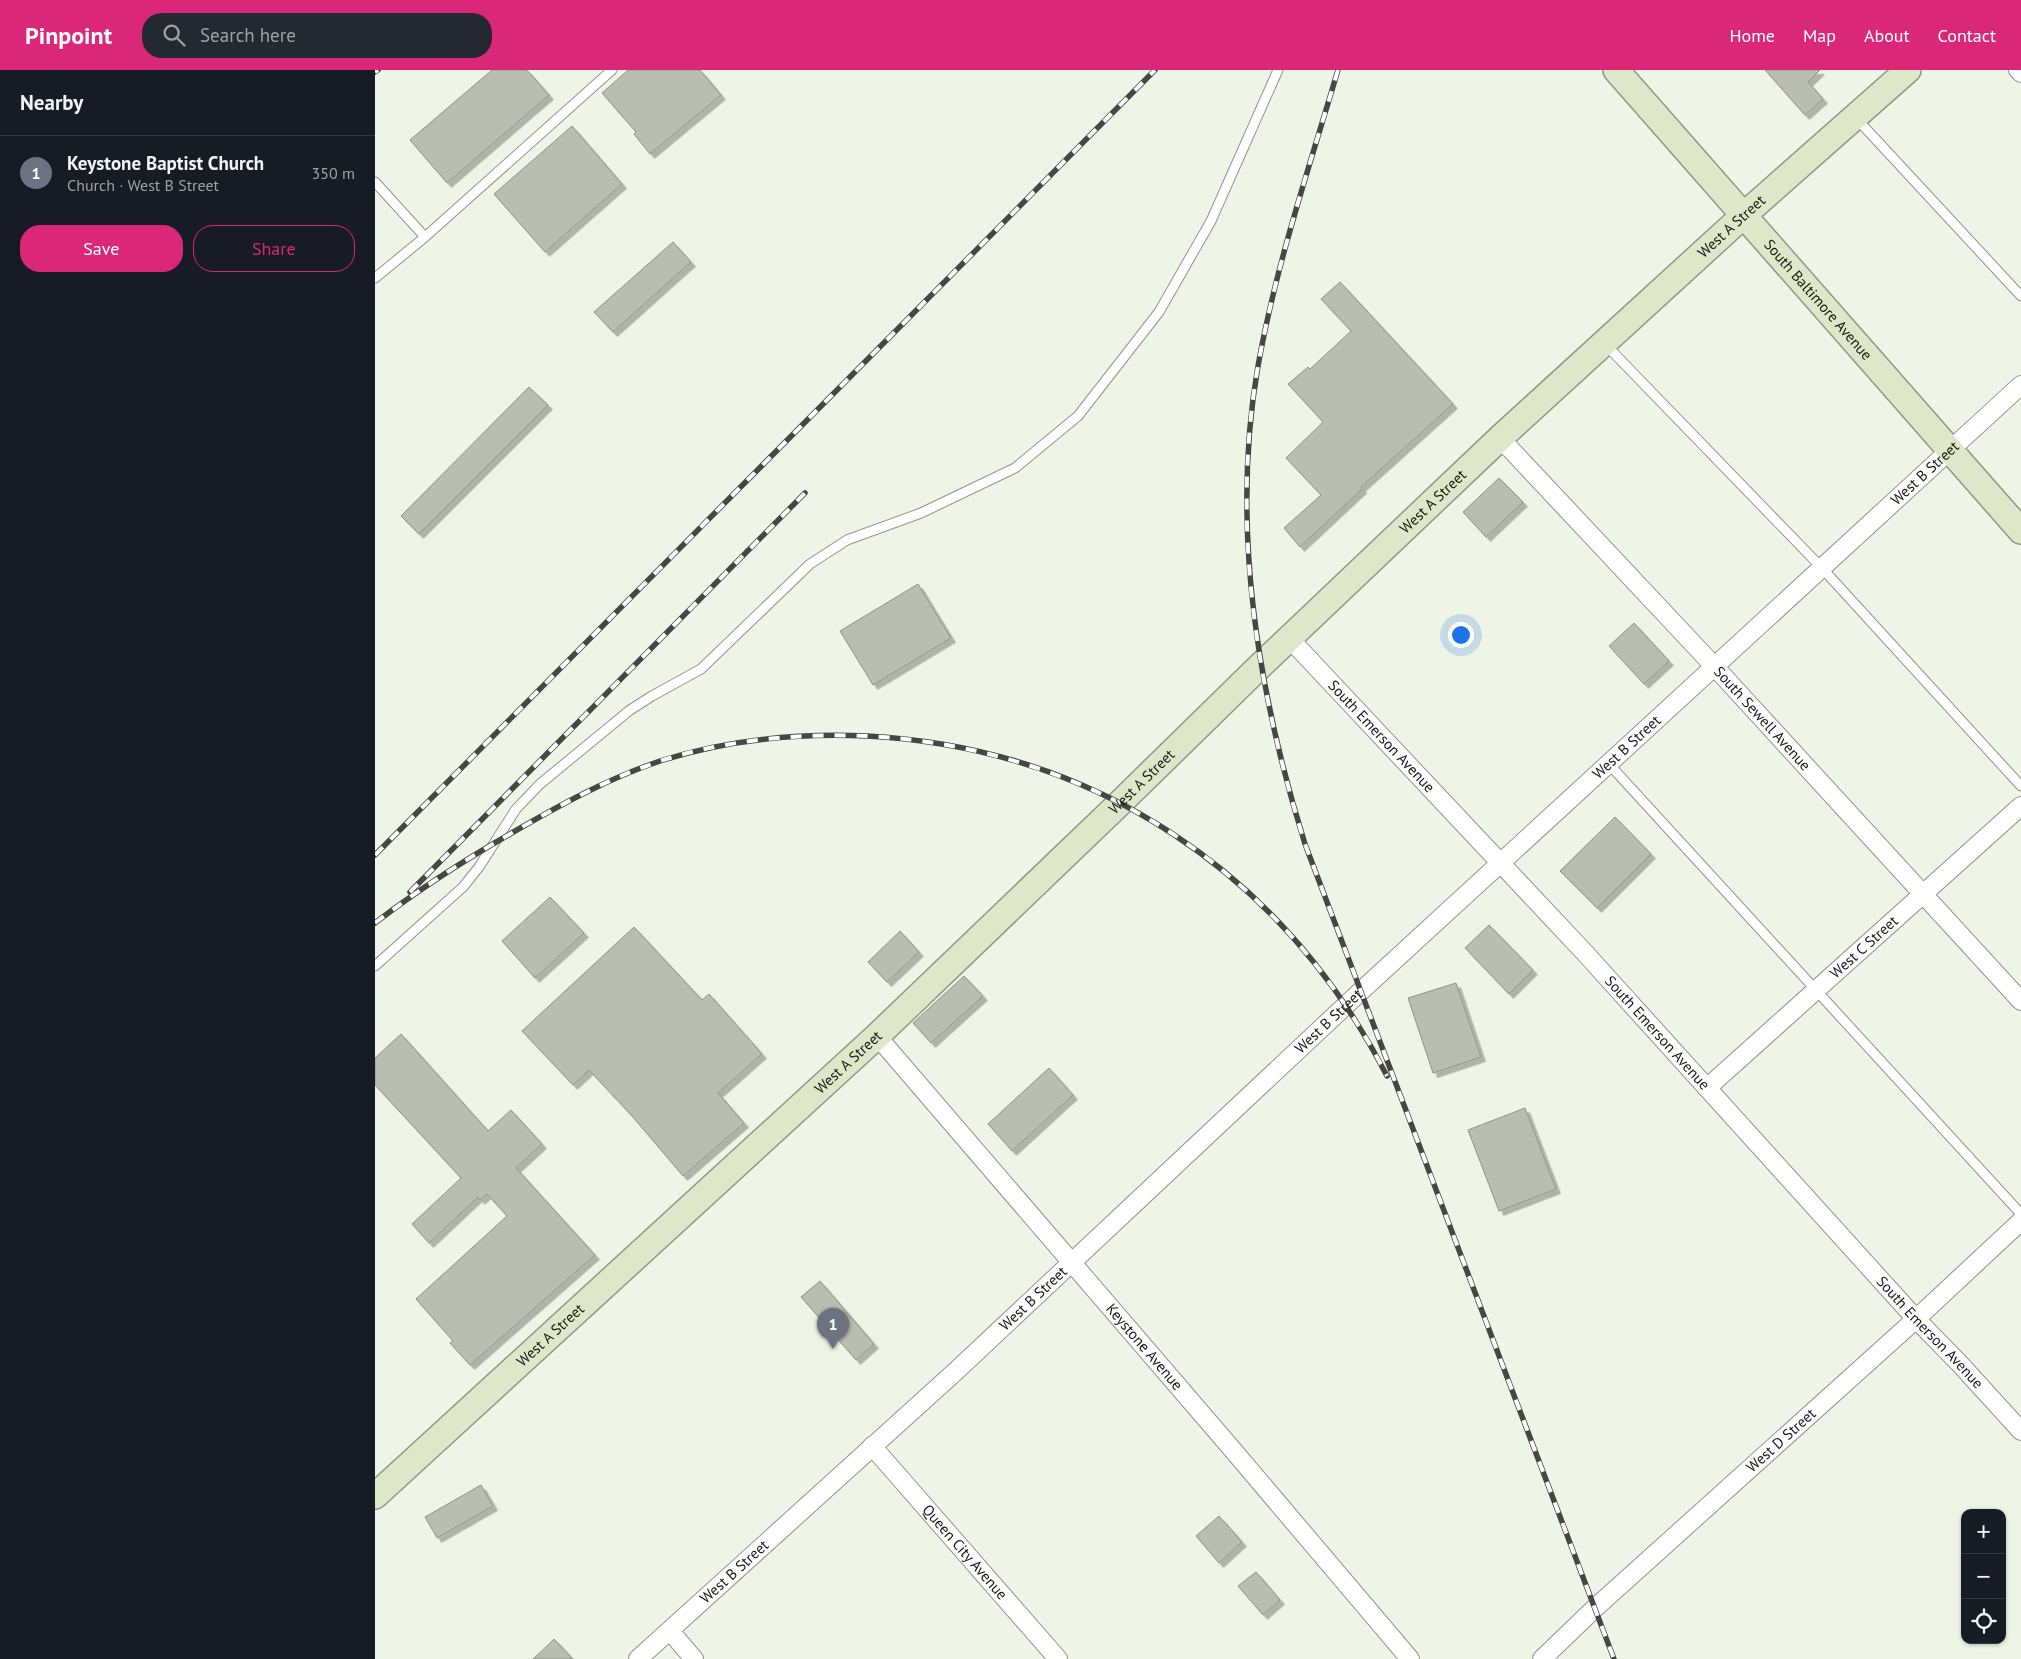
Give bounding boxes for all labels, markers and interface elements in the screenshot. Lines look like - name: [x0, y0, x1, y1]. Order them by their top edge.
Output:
- search box: [142, 13, 492, 58]
- text: Pinpoint: [25, 20, 112, 51]
- icon: search: [160, 21, 188, 49]
- text: Search here: [200, 23, 296, 47]
- text: Home: [1729, 24, 1775, 47]
- text: Map: [1803, 24, 1836, 47]
- text: About: [1864, 24, 1910, 47]
- text: Contact: [1938, 24, 1996, 47]
- text: Nearby: [20, 89, 83, 116]
- text: Keystone Baptist Church: [67, 151, 264, 175]
- text: 1: [31, 163, 41, 183]
- text: 350 m: [312, 163, 355, 183]
- text: Church · West B Street: [67, 175, 219, 195]
- street label: West A Street: [1693, 191, 1769, 262]
- button: Save: [20, 225, 183, 272]
- button: Share: [193, 225, 355, 272]
- street label: South Baltimore Avenue: [1760, 235, 1876, 364]
- street label: West B Street: [1887, 437, 1963, 509]
- street label: West A Street: [1395, 465, 1470, 537]
- your location: [1448, 622, 1474, 648]
- street label: South Sewell Avenue: [1710, 662, 1815, 774]
- street label: South Emerson Avenue: [1324, 676, 1439, 796]
- street label: West B Street: [1588, 711, 1664, 783]
- street label: West A Street: [1104, 745, 1178, 818]
- street label: West C Street: [1826, 911, 1902, 982]
- street label: South Emerson Avenue: [1601, 972, 1714, 1094]
- street label: West B Street: [1290, 985, 1366, 1057]
- street label: West A Street: [810, 1026, 886, 1098]
- street label: West B Street: [995, 1262, 1071, 1334]
- street label: South Emerson Avenue: [1873, 1272, 1988, 1392]
- street label: West A Street: [512, 1299, 588, 1371]
- street label: Keystone Avenue: [1102, 1299, 1187, 1394]
- pin: 1: [817, 1308, 849, 1349]
- street label: West D Street: [1742, 1404, 1819, 1476]
- street label: Queen City Avenue: [918, 1500, 1012, 1603]
- map controls: [1961, 1509, 2006, 1644]
- button: +: [1961, 1509, 2006, 1554]
- street label: West B Street: [696, 1535, 772, 1607]
- button: −: [1961, 1554, 2006, 1599]
- button: locate: [1961, 1599, 2006, 1644]

